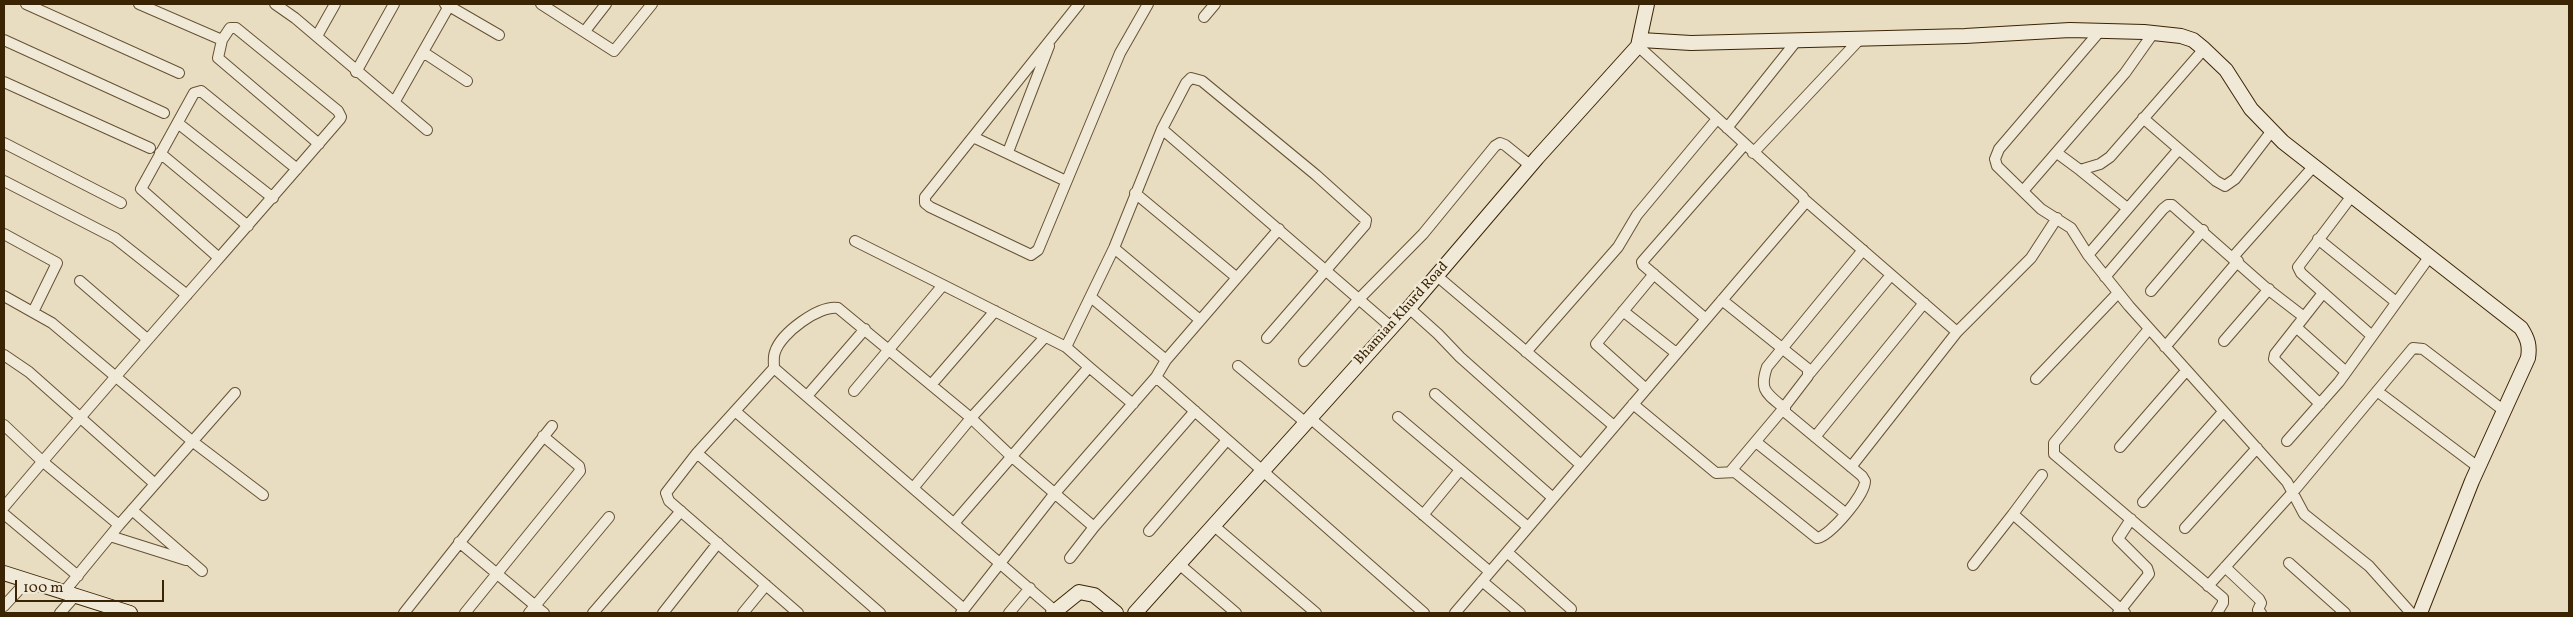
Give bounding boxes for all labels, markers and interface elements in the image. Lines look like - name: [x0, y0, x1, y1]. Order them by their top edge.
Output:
- street label: Bhamian Khurd Road: [1351, 259, 1453, 369]
- scale bar: [18, 570, 166, 602]
- text: 100 m: [23, 578, 63, 599]

